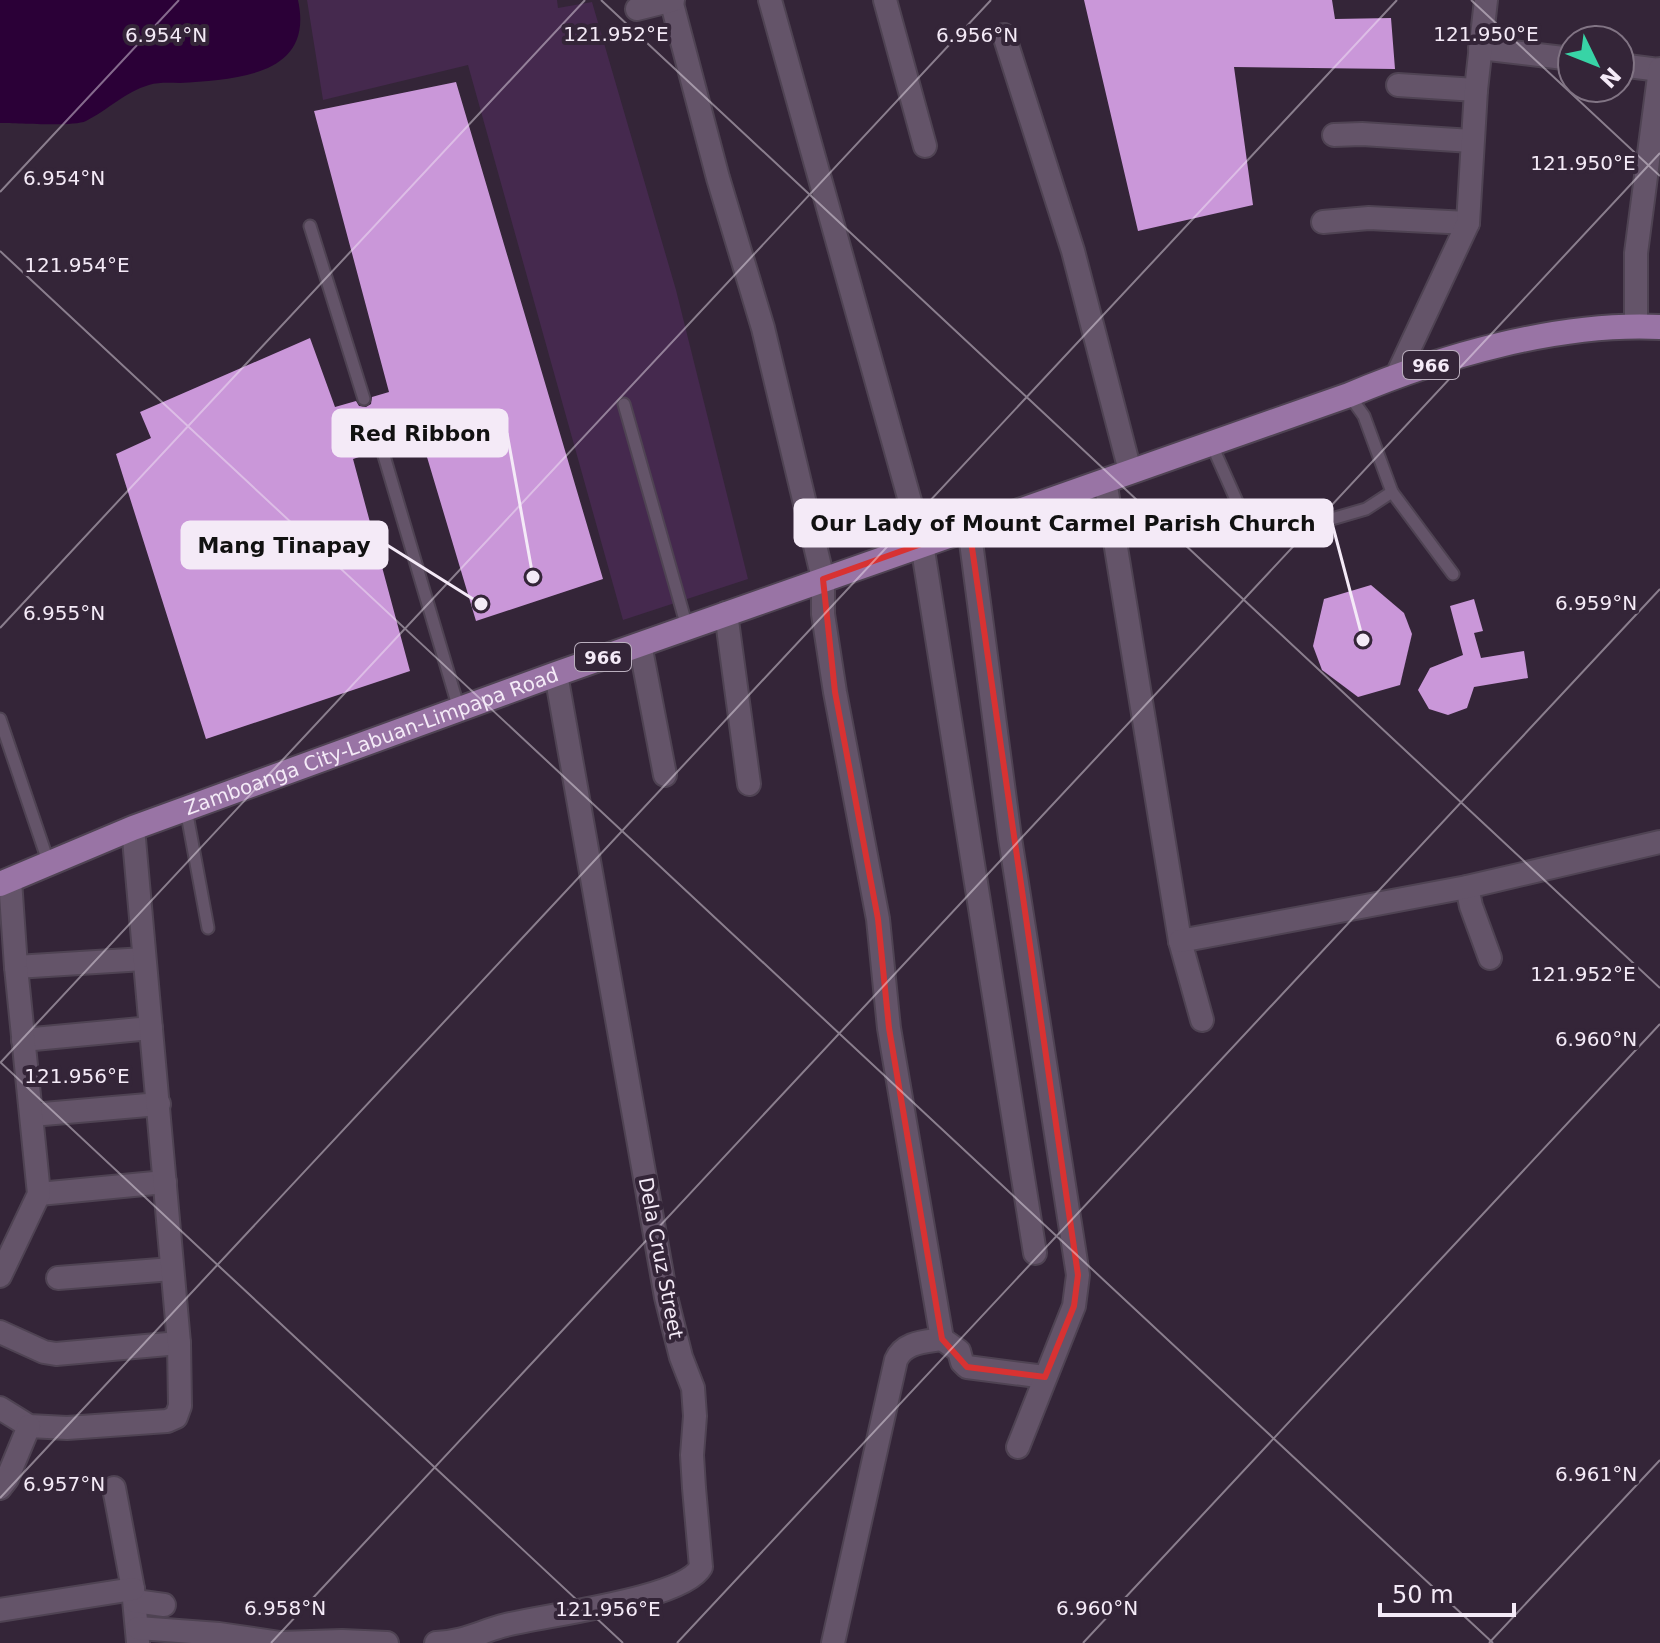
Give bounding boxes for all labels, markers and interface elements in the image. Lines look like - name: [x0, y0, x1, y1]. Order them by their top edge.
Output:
- text: 121.952°E: [563, 22, 669, 46]
- text: 121.950°E: [1433, 22, 1539, 46]
- text: 6.954°N: [125, 23, 207, 47]
- text: 6.956°N: [936, 23, 1018, 47]
- north arrow: [1556, 24, 1636, 104]
- text: N: [1595, 62, 1626, 93]
- text: 121.950°E: [1530, 151, 1636, 175]
- text: 6.954°N: [23, 166, 105, 190]
- text: 121.954°E: [24, 253, 130, 277]
- road number: 966: [1403, 351, 1459, 379]
- callout: Red Ribbon: [333, 410, 507, 456]
- text: Red Ribbon: [349, 421, 491, 446]
- callout: Our Lady of Mount Carmel Parish Church: [795, 500, 1332, 546]
- text: Our Lady of Mount Carmel Parish Church: [810, 511, 1316, 536]
- callout: Mang Tinapay: [182, 522, 387, 568]
- text: Mang Tinapay: [197, 533, 371, 558]
- text: 6.959°N: [1555, 591, 1637, 615]
- text: 6.955°N: [23, 601, 105, 625]
- road number: 966: [575, 643, 631, 671]
- street label: Zamboanga City-Labuan-Limpapa Road: [181, 662, 562, 820]
- text: 121.952°E: [1530, 962, 1636, 986]
- text: 6.960°N: [1555, 1027, 1637, 1051]
- text: 121.956°E: [24, 1064, 130, 1088]
- street label: Dela Cruz Street: [634, 1175, 688, 1341]
- text: 6.961°N: [1555, 1462, 1637, 1486]
- text: 6.957°N: [23, 1472, 105, 1496]
- scale bar: [1380, 1567, 1514, 1617]
- text: 50 m: [1392, 1581, 1454, 1609]
- text: 6.958°N: [244, 1596, 326, 1620]
- text: 6.960°N: [1056, 1596, 1138, 1620]
- text: 121.956°E: [555, 1597, 661, 1621]

